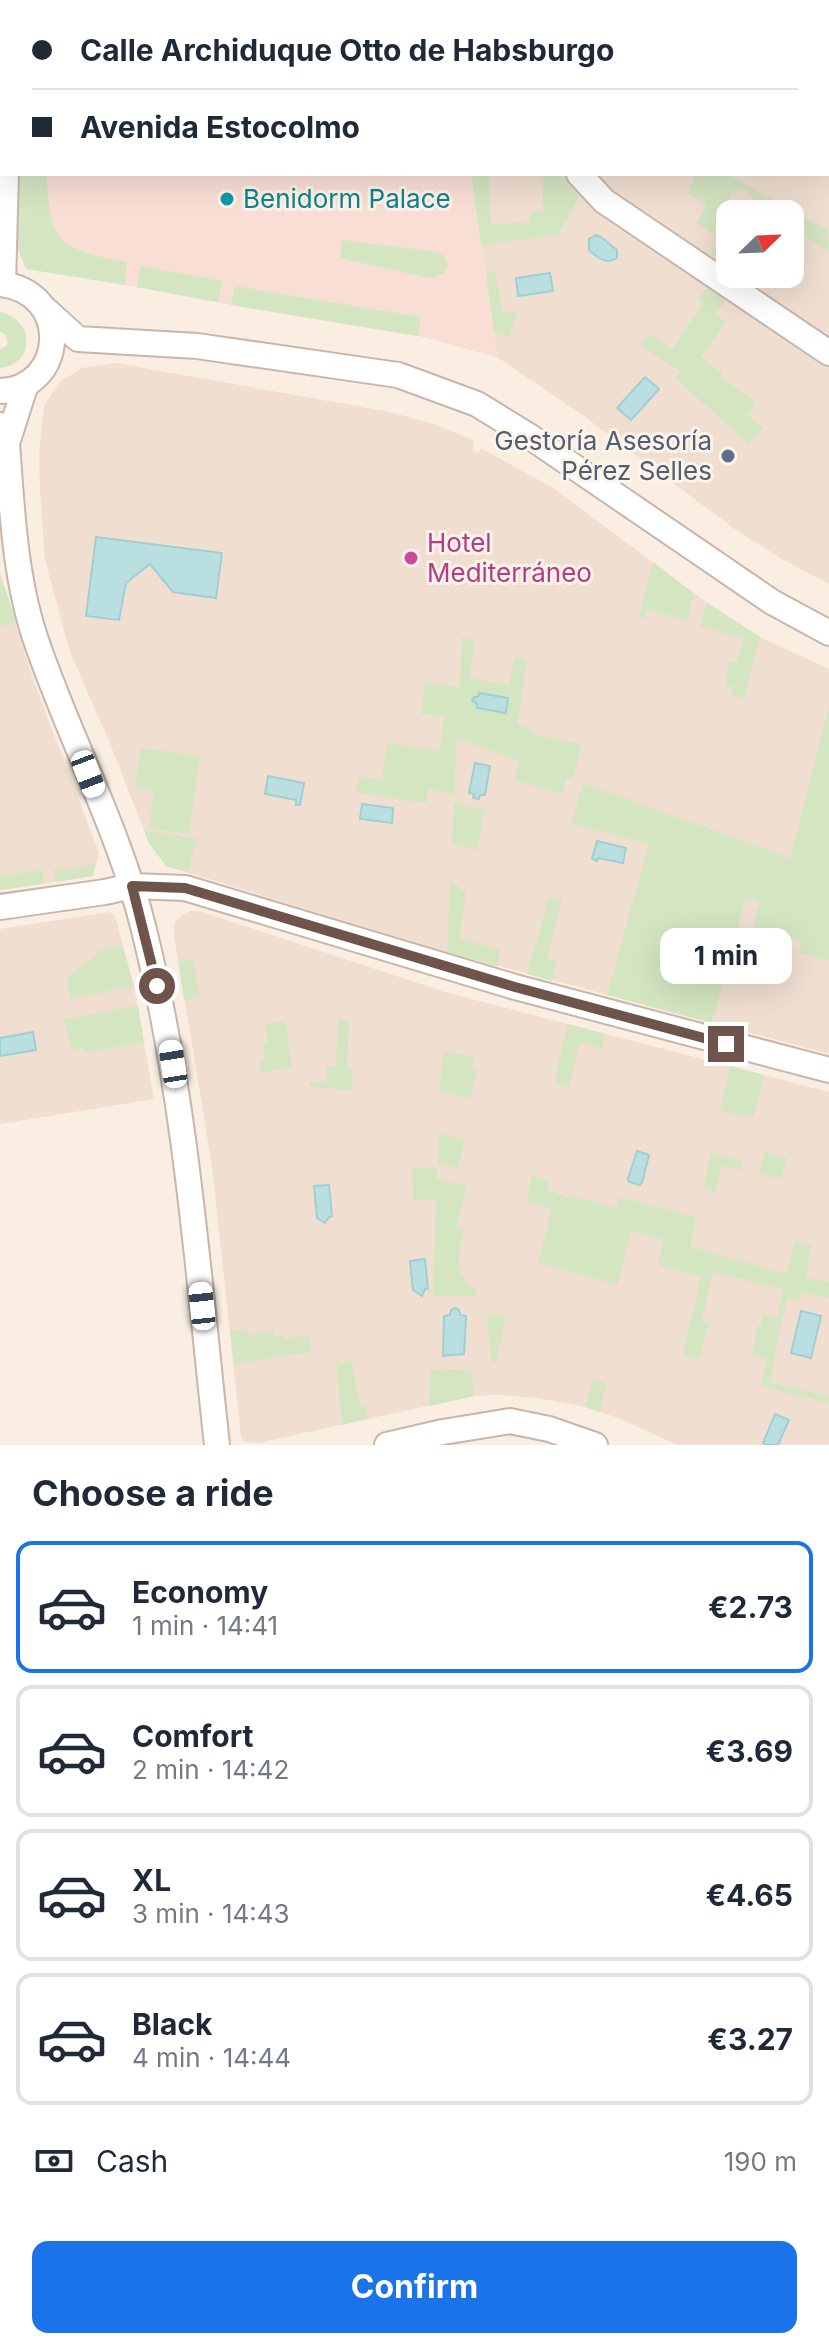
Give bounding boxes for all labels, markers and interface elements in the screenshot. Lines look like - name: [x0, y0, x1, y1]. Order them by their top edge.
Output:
- text: Calle Archiduque Otto de Habsburgo: [80, 32, 614, 68]
- text: Avenida Estocolmo: [80, 109, 360, 145]
- place label: Benidorm Palace: [243, 183, 451, 214]
- marker: Benidorm Palace: [218, 190, 236, 208]
- north arrow: [716, 200, 804, 288]
- map controls: [716, 200, 804, 288]
- place label: Gestoría Asesoría Pérez Selles: [494, 425, 712, 486]
- marker: Gestoría Asesoría Pérez Selles: [719, 447, 737, 465]
- place label: Hotel Mediterráneo: [427, 527, 592, 588]
- marker: Hotel Mediterráneo: [402, 549, 420, 567]
- car: [68, 747, 108, 801]
- callout: 1 min: [660, 928, 792, 984]
- text: 1 min: [694, 940, 758, 971]
- route start: [139, 968, 175, 1004]
- route end: [708, 1026, 744, 1062]
- car: [157, 1038, 189, 1090]
- car: [188, 1281, 216, 1331]
- text: Choose a ride: [32, 1471, 274, 1515]
- icon: car: [36, 1571, 108, 1643]
- text: Economy: [132, 1574, 268, 1610]
- text: €2.73: [708, 1589, 793, 1625]
- text: 1 min · 14:41: [132, 1610, 278, 1641]
- icon: car: [36, 1715, 108, 1787]
- text: Comfort: [132, 1718, 253, 1754]
- text: €3.69: [706, 1733, 793, 1769]
- text: 2 min · 14:42: [132, 1754, 289, 1785]
- icon: car: [36, 1859, 108, 1931]
- text: XL: [132, 1862, 171, 1898]
- text: €4.65: [705, 1877, 793, 1913]
- text: 3 min · 14:43: [132, 1898, 290, 1929]
- icon: car: [36, 2003, 108, 2075]
- text: Black: [132, 2006, 212, 2042]
- text: €3.27: [707, 2021, 793, 2057]
- text: 4 min · 14:44: [132, 2042, 291, 2073]
- icon: cash: [32, 2139, 76, 2183]
- text: Cash: [96, 2143, 168, 2179]
- text: 190 m: [724, 2146, 797, 2177]
- button: Confirm: [32, 2241, 797, 2333]

